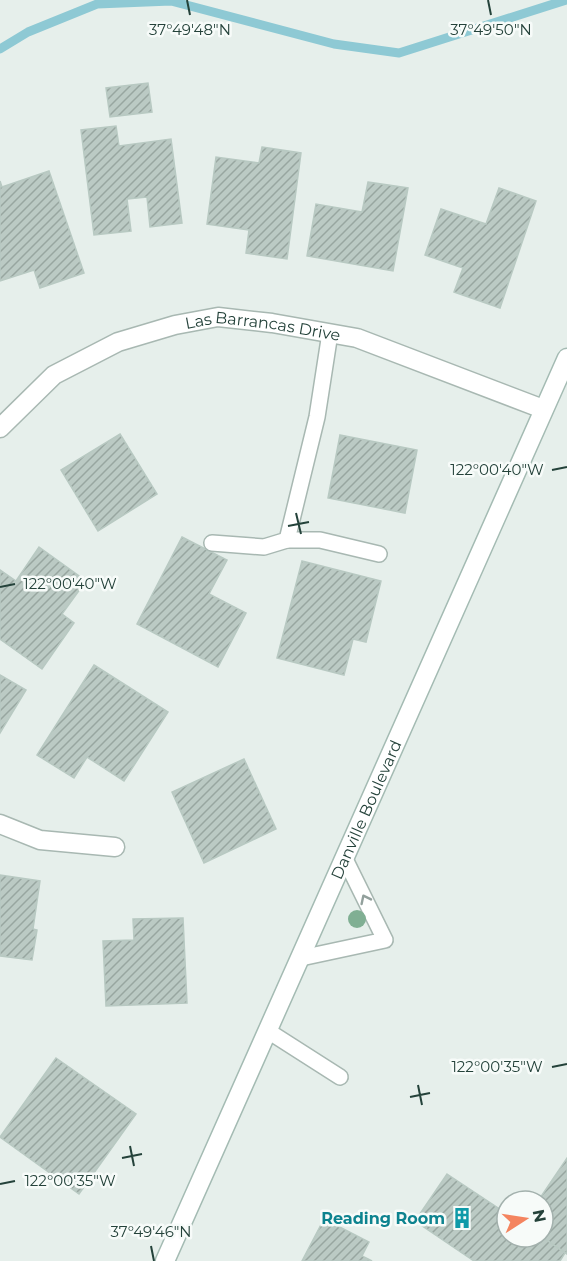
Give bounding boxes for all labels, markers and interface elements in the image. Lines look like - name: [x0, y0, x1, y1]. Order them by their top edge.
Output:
- text: 37°49'48"N: [149, 20, 231, 39]
- text: 37°49'50"N: [450, 20, 532, 39]
- street label: Las Barrancas Drive: [183, 308, 342, 345]
- text: 122°00'40"W: [450, 460, 544, 479]
- text: 122°00'40"W: [23, 574, 117, 593]
- street label: Danville Boulevard: [327, 737, 406, 882]
- one-way arrow: [361, 895, 372, 906]
- text: 122°00'35"W: [451, 1057, 543, 1076]
- text: 122°00'35"W: [24, 1171, 116, 1190]
- north arrow: [495, 1189, 555, 1249]
- building icon: Reading Room: [450, 1206, 474, 1230]
- text: N: [529, 1208, 550, 1224]
- place label: Reading Room: [321, 1209, 445, 1228]
- text: 37°49'46"N: [110, 1222, 192, 1241]

